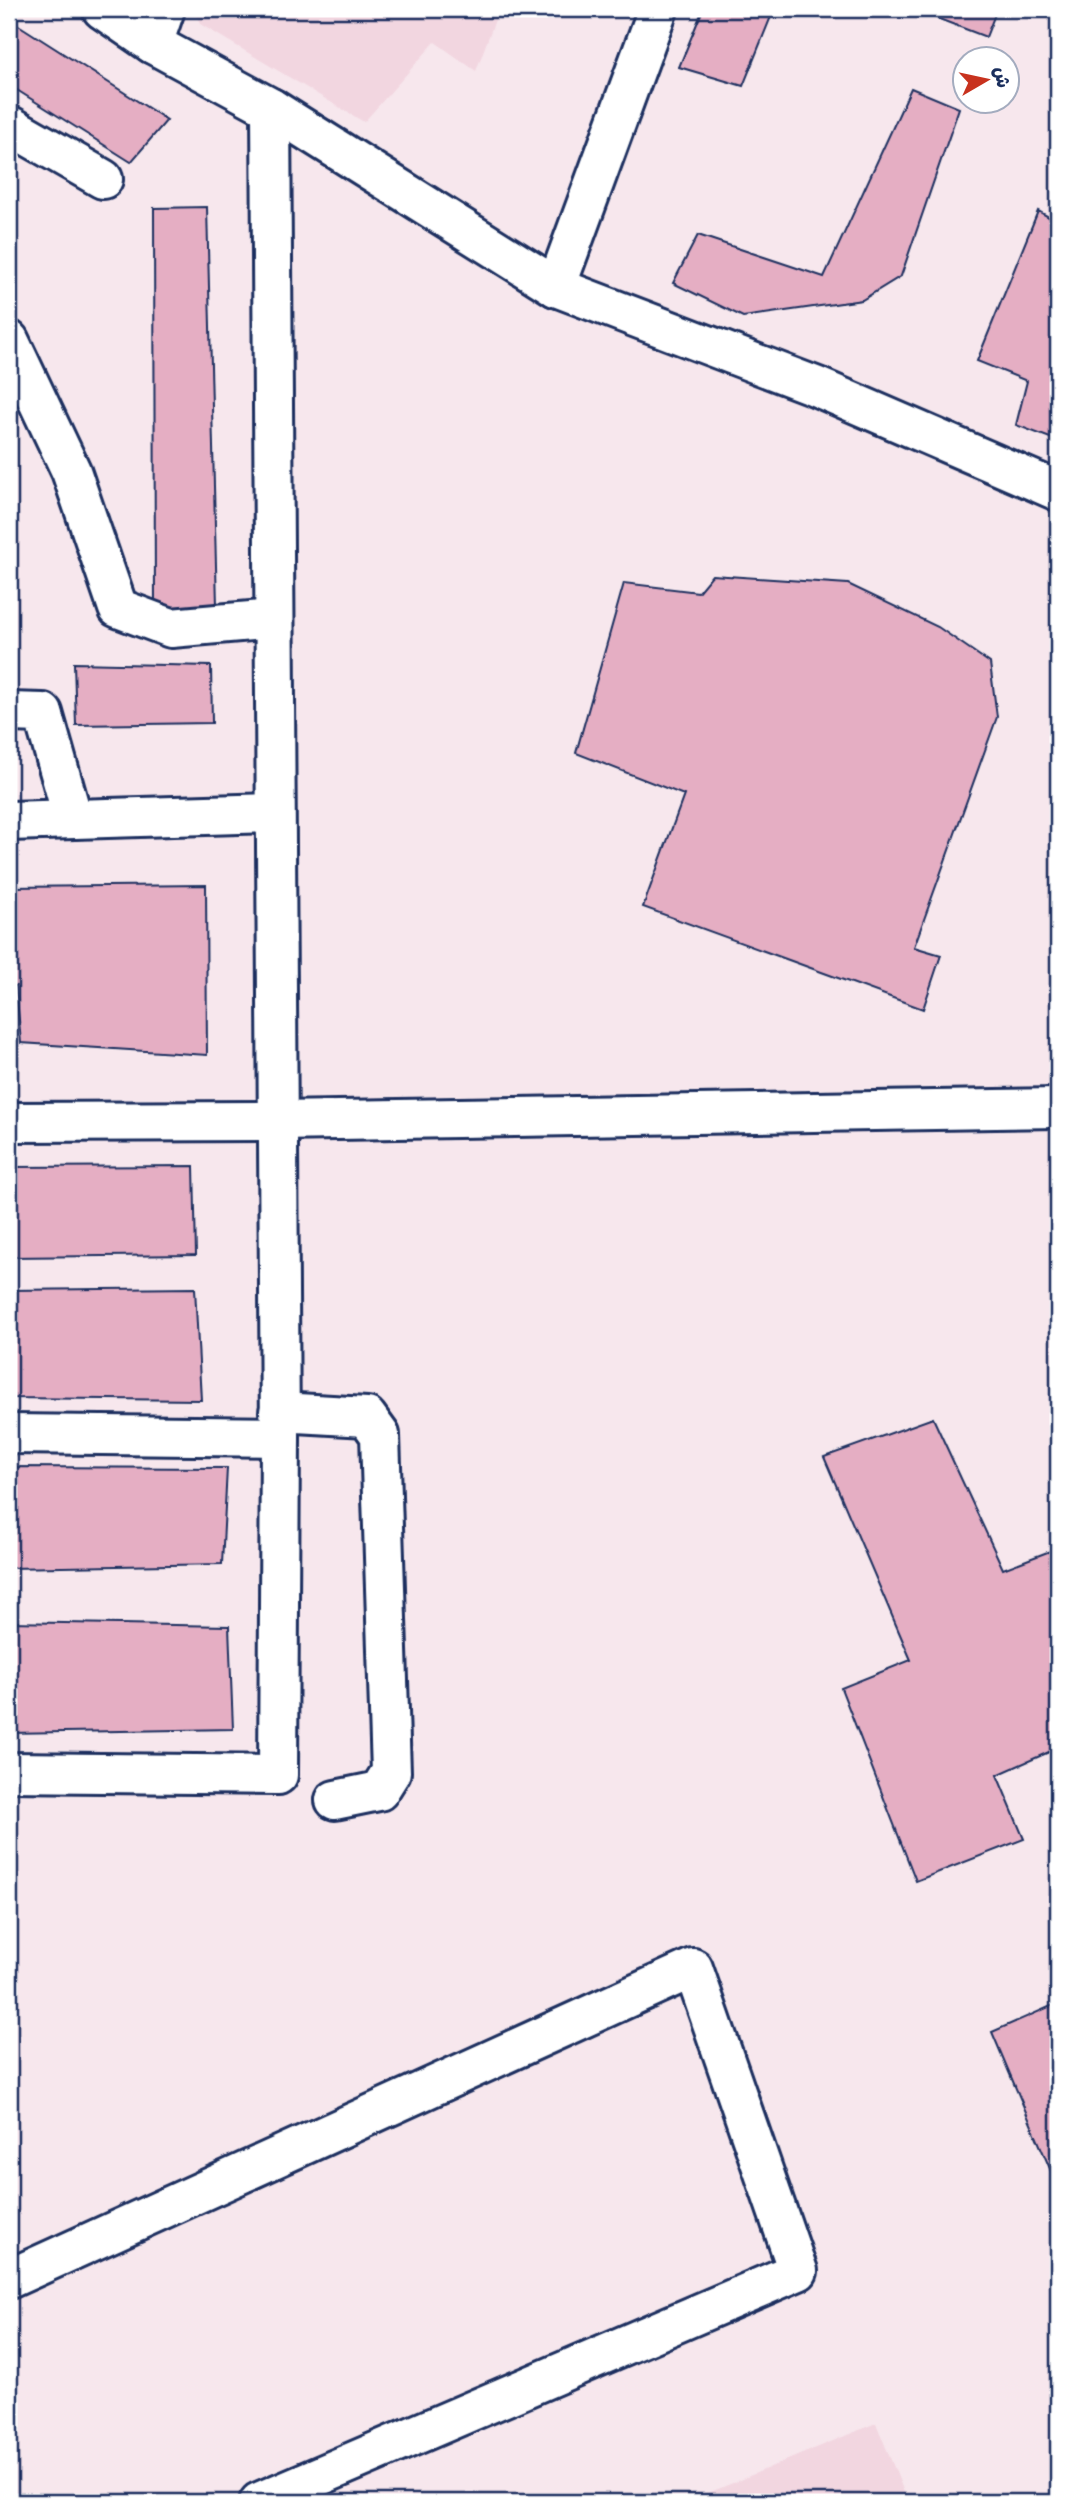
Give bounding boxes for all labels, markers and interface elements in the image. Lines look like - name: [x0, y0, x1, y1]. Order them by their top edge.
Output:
- north arrow: [951, 46, 1021, 116]
- text: ش: [985, 65, 1015, 90]

